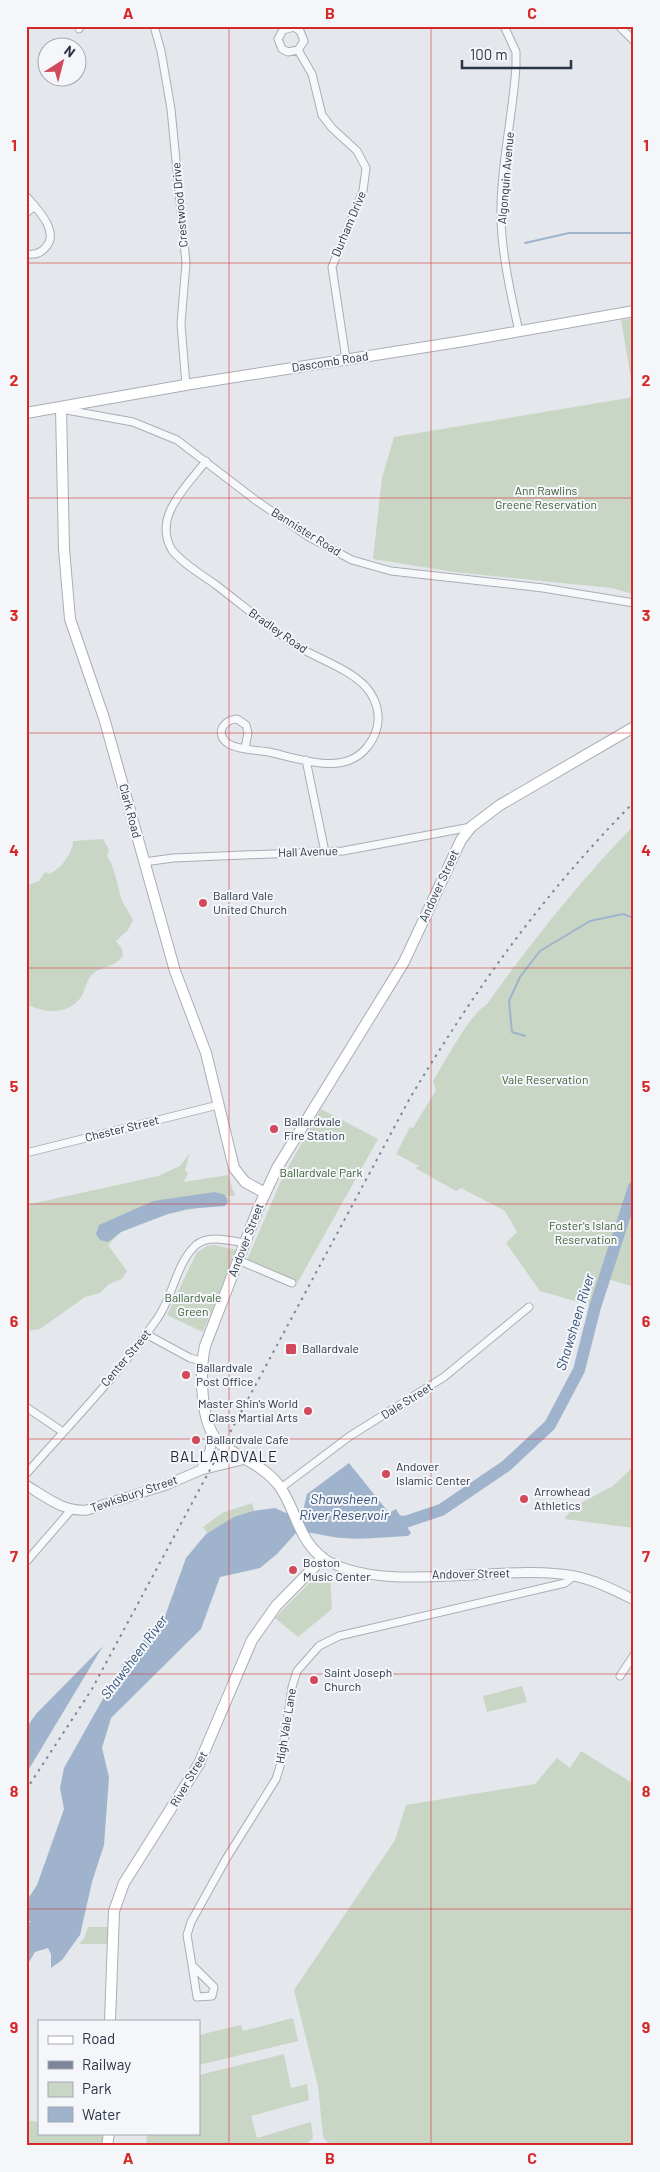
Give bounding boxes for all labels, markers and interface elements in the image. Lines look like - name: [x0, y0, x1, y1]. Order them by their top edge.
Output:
- text: A: [123, 3, 134, 22]
- text: B: [325, 3, 335, 22]
- text: C: [527, 3, 537, 22]
- north arrow: [38, 38, 88, 88]
- scale bar: [462, 38, 571, 70]
- text: N: [61, 41, 79, 61]
- text: 100 m: [470, 45, 508, 63]
- street label: Algonquin Avenue: [494, 131, 516, 225]
- text: 1: [11, 135, 17, 154]
- text: 1: [643, 135, 649, 154]
- street label: Crestwood Drive: [168, 162, 190, 248]
- street label: Durham Drive: [328, 189, 368, 258]
- street label: Dascomb Road: [291, 348, 369, 374]
- text: 2: [10, 370, 19, 389]
- text: 2: [642, 370, 651, 389]
- park label: Ann Rawlins Greene Reservation: [495, 483, 597, 511]
- street label: Bannister Road: [269, 504, 344, 558]
- text: 3: [10, 605, 18, 624]
- street label: Bradley Road: [247, 605, 310, 655]
- text: 3: [642, 605, 650, 624]
- street label: Clark Road: [117, 782, 145, 839]
- text: 4: [9, 840, 19, 859]
- text: 4: [641, 840, 651, 859]
- street label: Hall Avenue: [278, 843, 338, 859]
- street label: Andover Street: [415, 847, 461, 924]
- place label: Ballard Vale United Church: [213, 888, 287, 916]
- marker: Ballard Vale United Church: [197, 897, 209, 909]
- park label: Vale Reservation: [502, 1072, 588, 1086]
- text: 5: [10, 1076, 19, 1095]
- text: 5: [642, 1076, 651, 1095]
- street label: Chester Street: [83, 1112, 160, 1144]
- place label: Ballardvale Fire Station: [284, 1114, 345, 1142]
- marker: Ballardvale Fire Station: [268, 1123, 280, 1135]
- park label: Ballardvale Park: [280, 1165, 362, 1179]
- street label: Andover Street: [225, 1201, 266, 1279]
- park label: Foster's Island Reservation: [549, 1218, 623, 1246]
- water label: Shawsheen River: [552, 1270, 598, 1372]
- park label: Ballardvale Green: [165, 1290, 221, 1318]
- text: 6: [10, 1311, 19, 1330]
- text: 6: [642, 1311, 651, 1330]
- street label: Center Street: [97, 1326, 153, 1389]
- place label: Ballardvale: [302, 1341, 359, 1355]
- marker: Ballardvale: [284, 1342, 298, 1356]
- place label: Ballardvale Post Office: [196, 1360, 253, 1388]
- marker: Ballardvale Post Office: [180, 1369, 192, 1381]
- street label: Dale Street: [378, 1379, 435, 1421]
- place label: Master Shin's World Class Martial Arts: [198, 1396, 298, 1424]
- marker: Master Shin's World Class Martial Arts: [302, 1405, 314, 1417]
- place label: Ballardvale Cafe: [206, 1432, 289, 1446]
- marker: Ballardvale Cafe: [190, 1434, 202, 1446]
- district label: BALLARDVALE: [170, 1447, 278, 1465]
- place label: Andover Islamic Center: [396, 1459, 471, 1487]
- marker: Andover Islamic Center: [380, 1468, 392, 1480]
- street label: Tewksbury Street: [88, 1472, 179, 1514]
- place label: Arrowhead Athletics: [534, 1484, 590, 1512]
- water label: Shawsheen River Reservoir: [299, 1490, 390, 1523]
- marker: Arrowhead Athletics: [518, 1493, 530, 1505]
- text: 7: [10, 1546, 18, 1565]
- text: 7: [642, 1546, 650, 1565]
- place label: Boston Music Center: [303, 1555, 371, 1583]
- marker: Boston Music Center: [287, 1564, 299, 1576]
- street label: Andover Street: [432, 1565, 510, 1581]
- water label: Shawsheen River: [97, 1611, 171, 1702]
- place label: Saint Joseph Church: [324, 1665, 392, 1693]
- marker: Saint Joseph Church: [308, 1674, 320, 1686]
- street label: High Vale Lane: [272, 1687, 298, 1765]
- street label: River Street: [167, 1748, 210, 1809]
- text: 8: [10, 1781, 19, 1800]
- text: 8: [642, 1781, 651, 1800]
- text: 9: [10, 2017, 18, 2036]
- text: 9: [642, 2017, 650, 2036]
- legend: [38, 2020, 200, 2134]
- text: Road: [82, 2029, 115, 2047]
- text: Railway: [82, 2055, 131, 2073]
- text: Park: [82, 2079, 112, 2097]
- text: Water: [82, 2105, 121, 2123]
- text: A: [123, 2148, 134, 2167]
- text: B: [325, 2148, 335, 2167]
- text: C: [527, 2148, 537, 2167]

